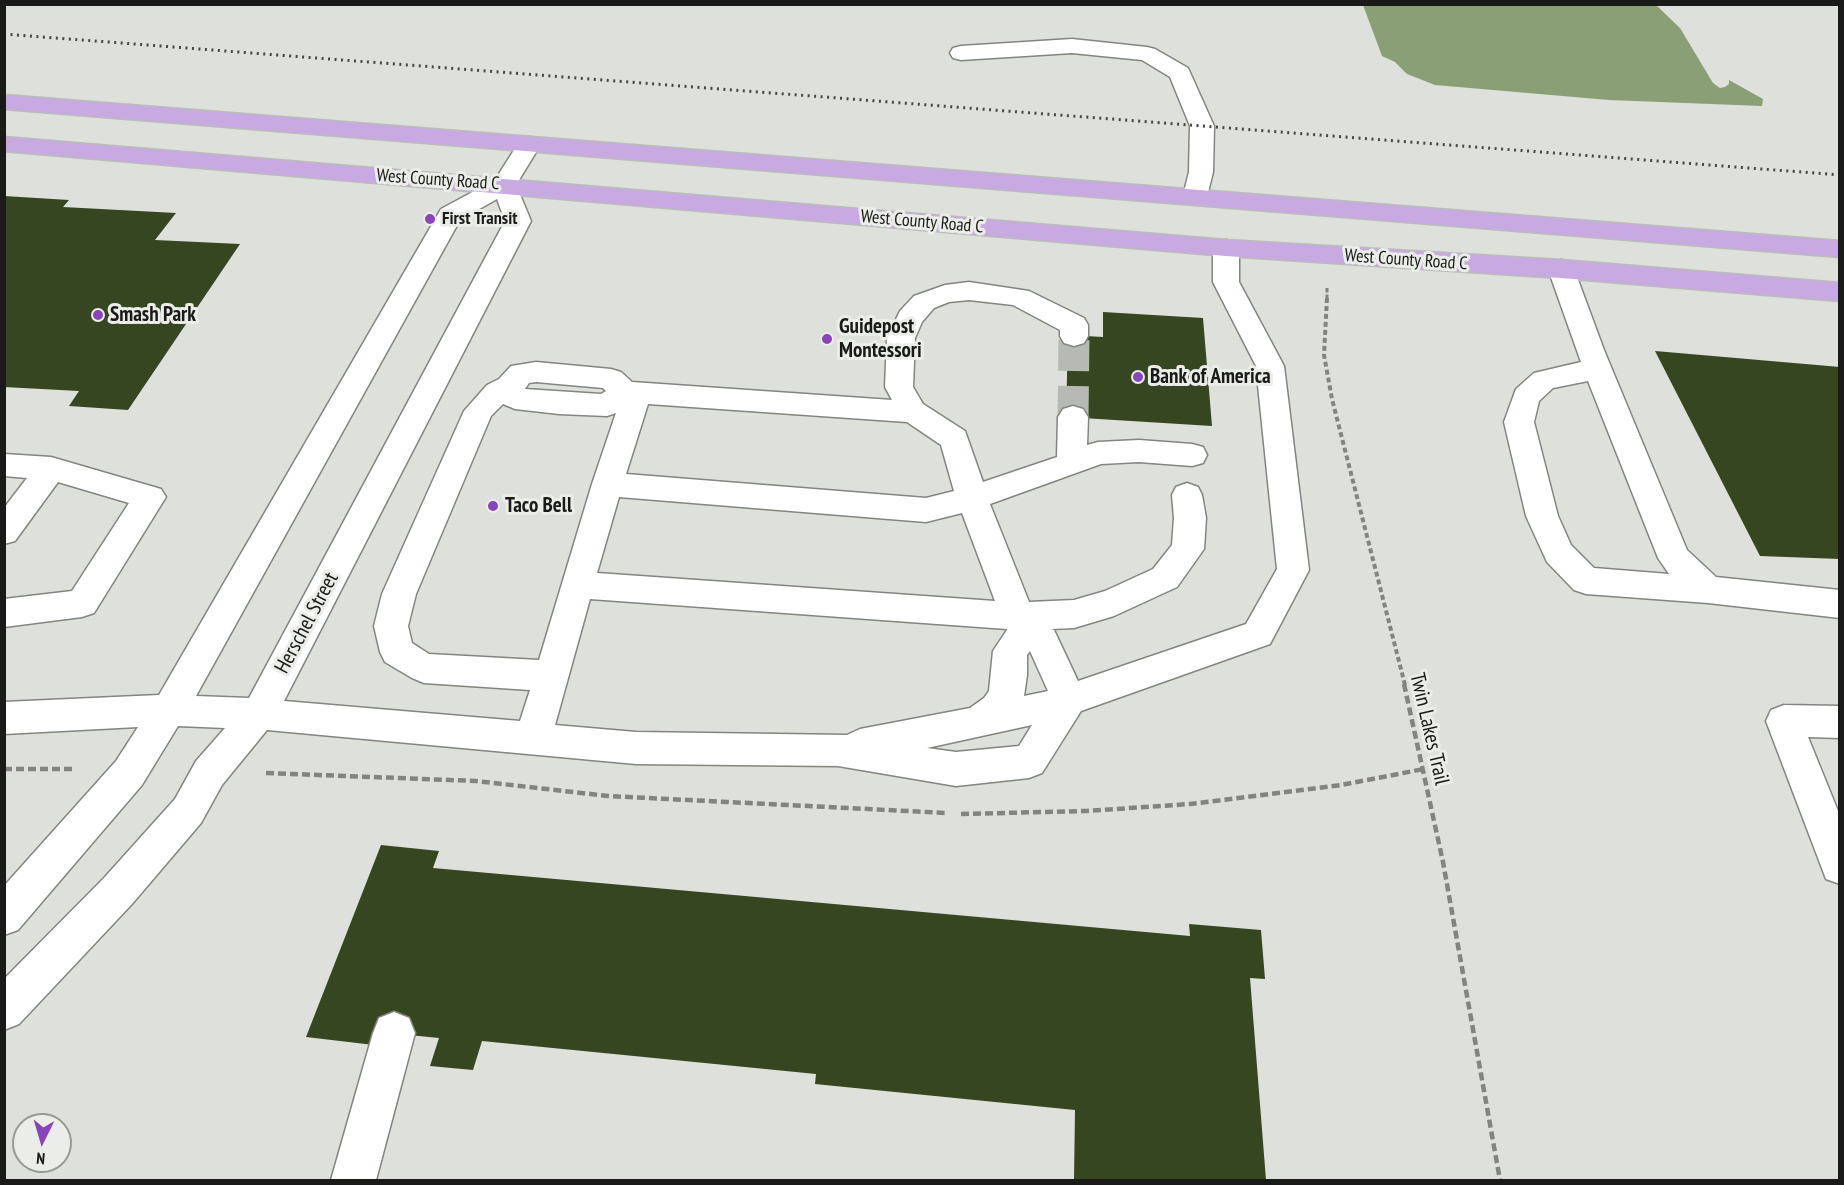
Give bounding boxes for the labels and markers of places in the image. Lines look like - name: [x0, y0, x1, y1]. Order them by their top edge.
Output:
- place label: First Transit: [442, 208, 517, 230]
- marker: First Transit: [423, 212, 437, 226]
- place label: Smash Park: [110, 302, 196, 328]
- marker: Smash Park: [91, 308, 105, 322]
- place label: Guidepost Montessori: [839, 314, 922, 364]
- marker: Guidepost Montessori: [820, 332, 834, 346]
- place label: Bank of America: [1150, 364, 1271, 390]
- marker: Bank of America: [1131, 370, 1145, 384]
- place label: Taco Bell: [505, 493, 572, 519]
- marker: Taco Bell: [486, 499, 500, 513]

